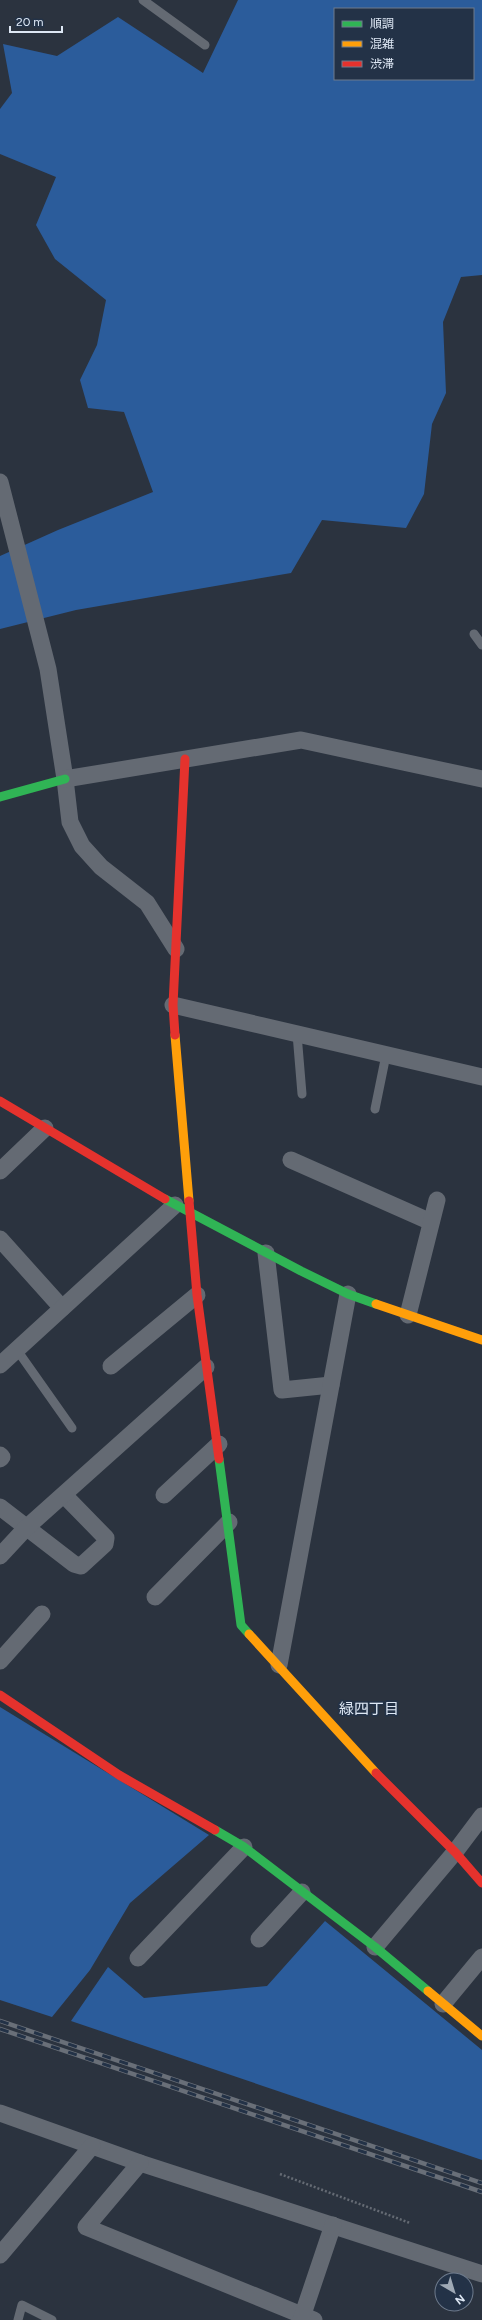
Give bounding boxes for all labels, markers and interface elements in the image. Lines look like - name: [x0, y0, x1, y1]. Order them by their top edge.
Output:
- scale bar: [10, 8, 62, 34]
- legend: [334, 8, 474, 80]
- text: 20 m: [16, 15, 44, 29]
- text: 順調: [370, 17, 394, 31]
- text: 混雑: [370, 37, 394, 51]
- text: 渋滞: [370, 57, 394, 71]
- district label: 緑四丁目: [339, 1700, 399, 1718]
- north arrow: [434, 2272, 474, 2312]
- text: N: [452, 2292, 467, 2307]

